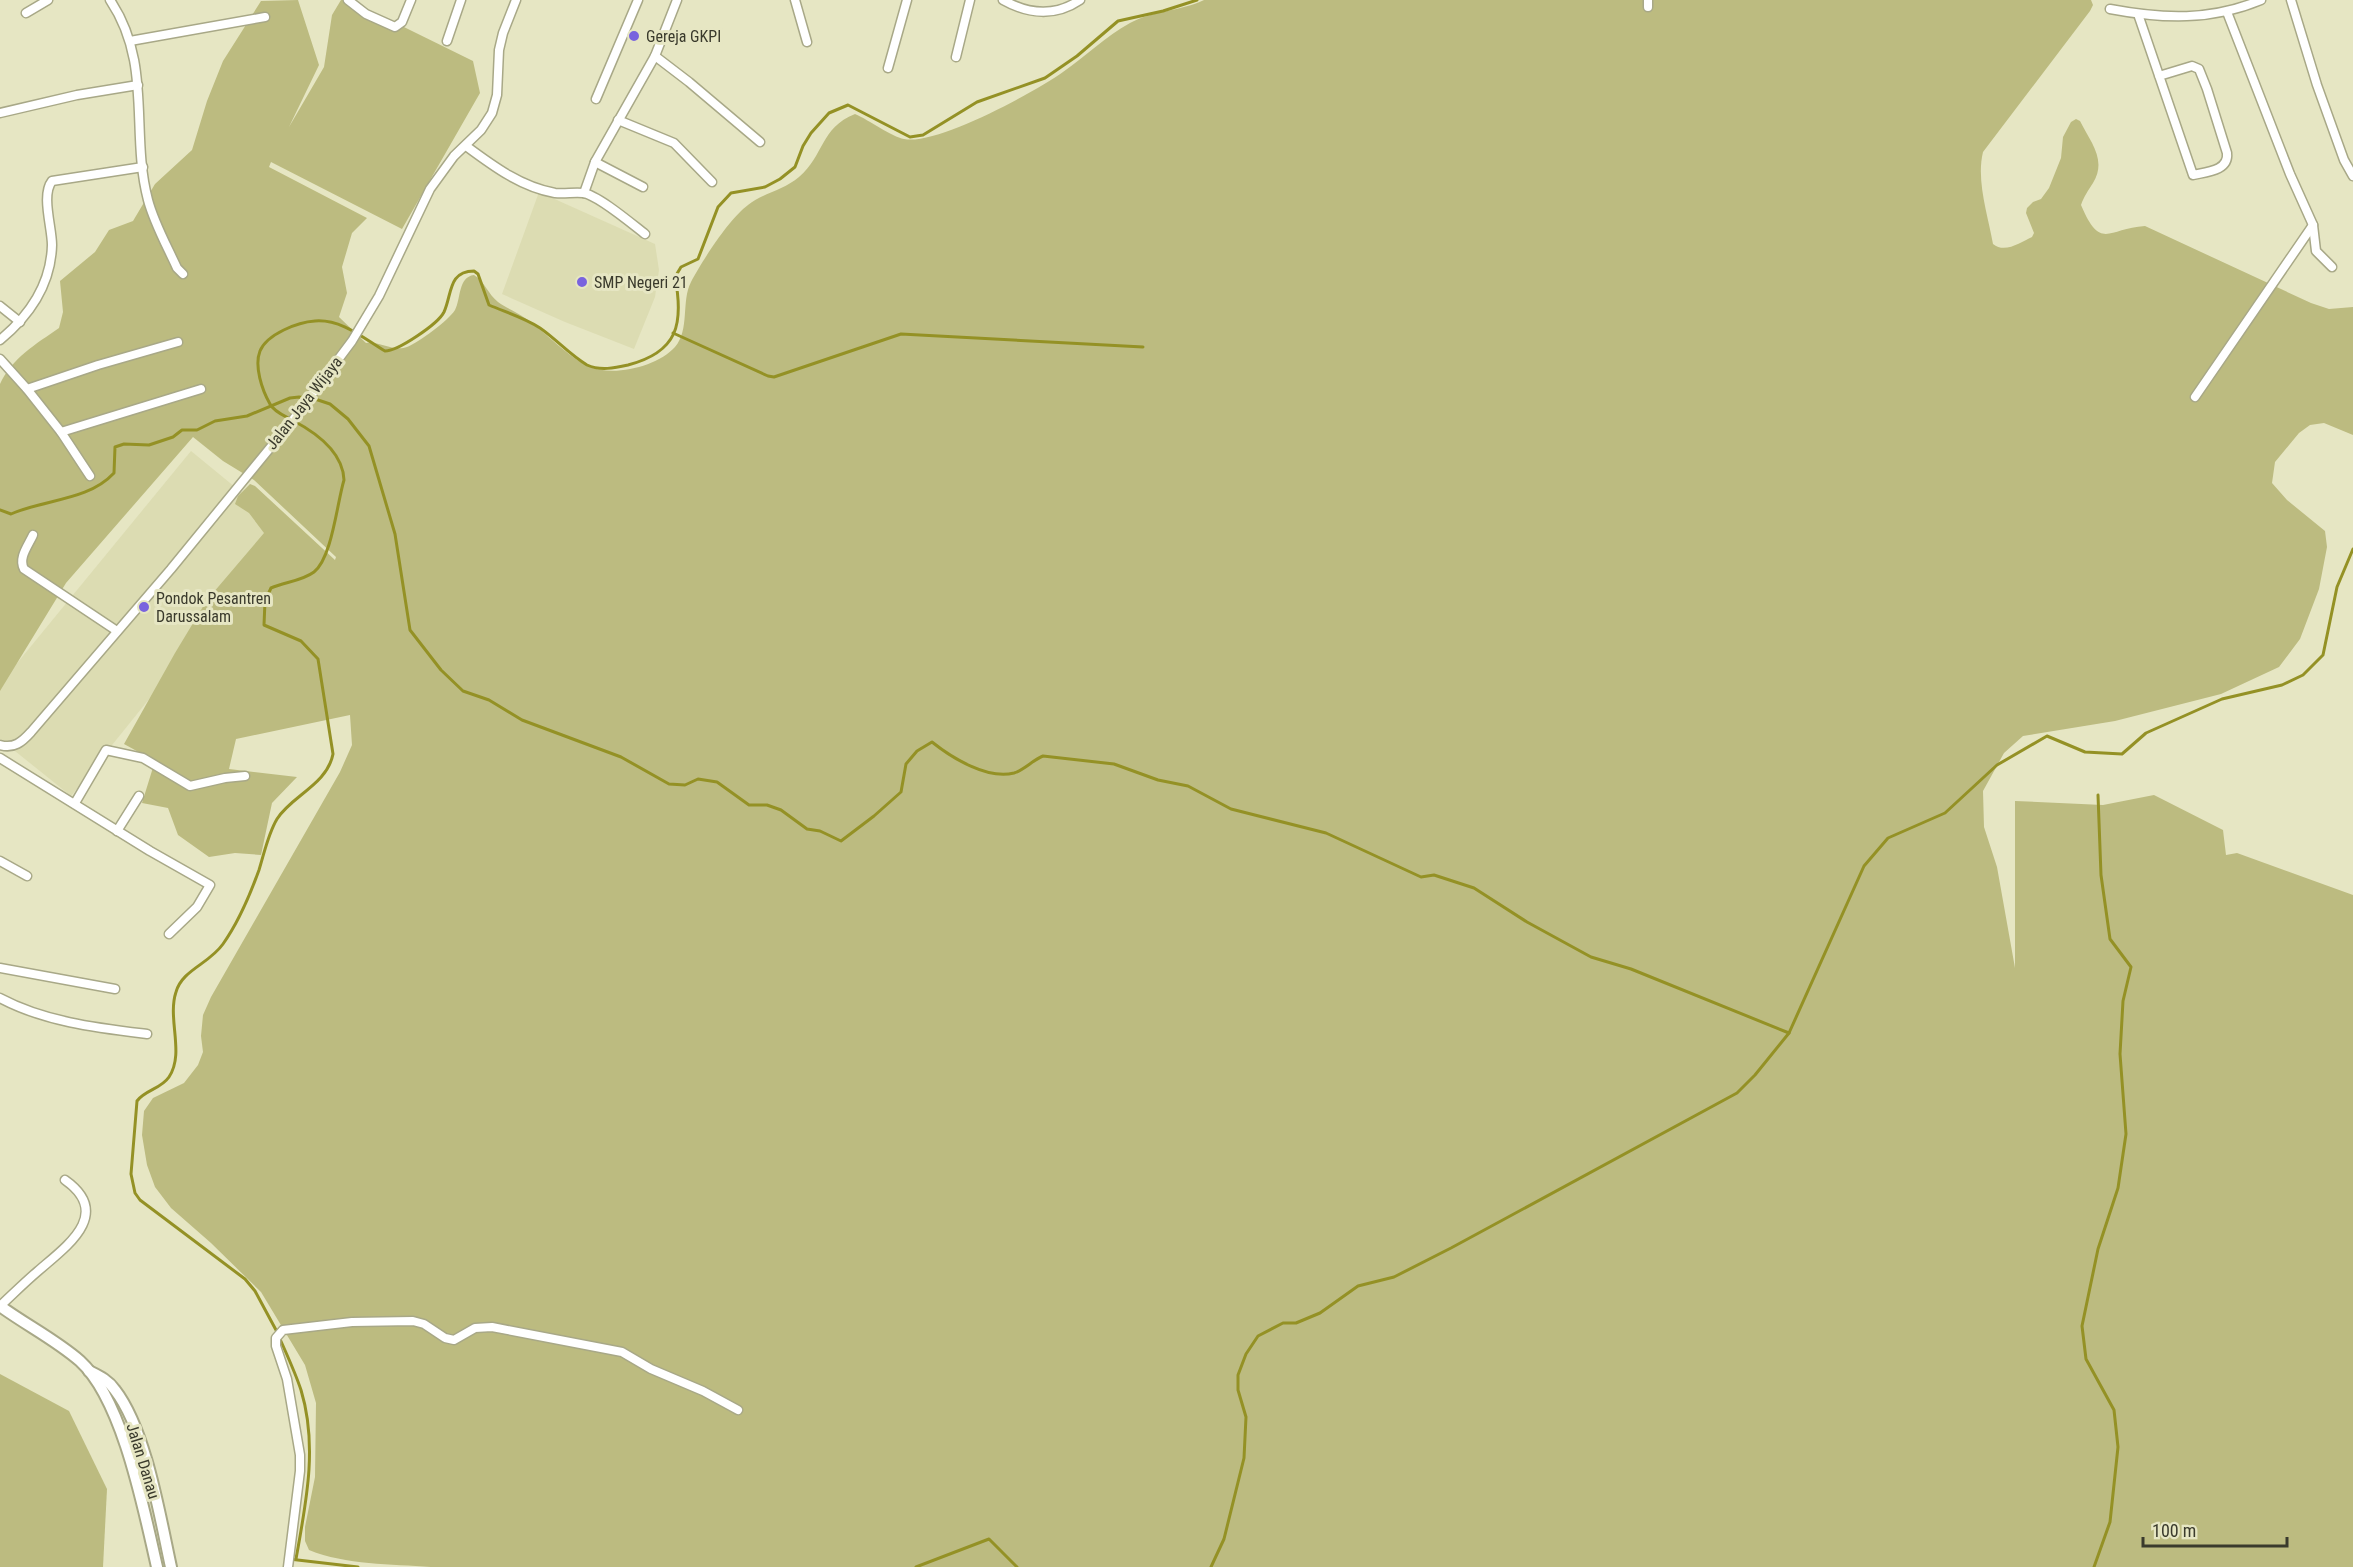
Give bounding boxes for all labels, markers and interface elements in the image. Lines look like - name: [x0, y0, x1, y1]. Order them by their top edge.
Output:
- place label: Gereja GKPI: [646, 27, 721, 46]
- marker: Gereja GKPI: [627, 29, 641, 43]
- place label: SMP Negeri 21: [594, 273, 688, 292]
- marker: SMP Negeri 21: [575, 275, 589, 289]
- street label: Jalan Jaya Wijaya: [262, 353, 346, 453]
- place label: Pondok Pesantren Darussalam: [156, 589, 271, 626]
- marker: Pondok Pesantren Darussalam: [137, 600, 151, 614]
- street label: Jalan Danau: [122, 1421, 164, 1501]
- scale bar: [2143, 1510, 2287, 1548]
- text: 100 m: [2152, 1520, 2196, 1541]

